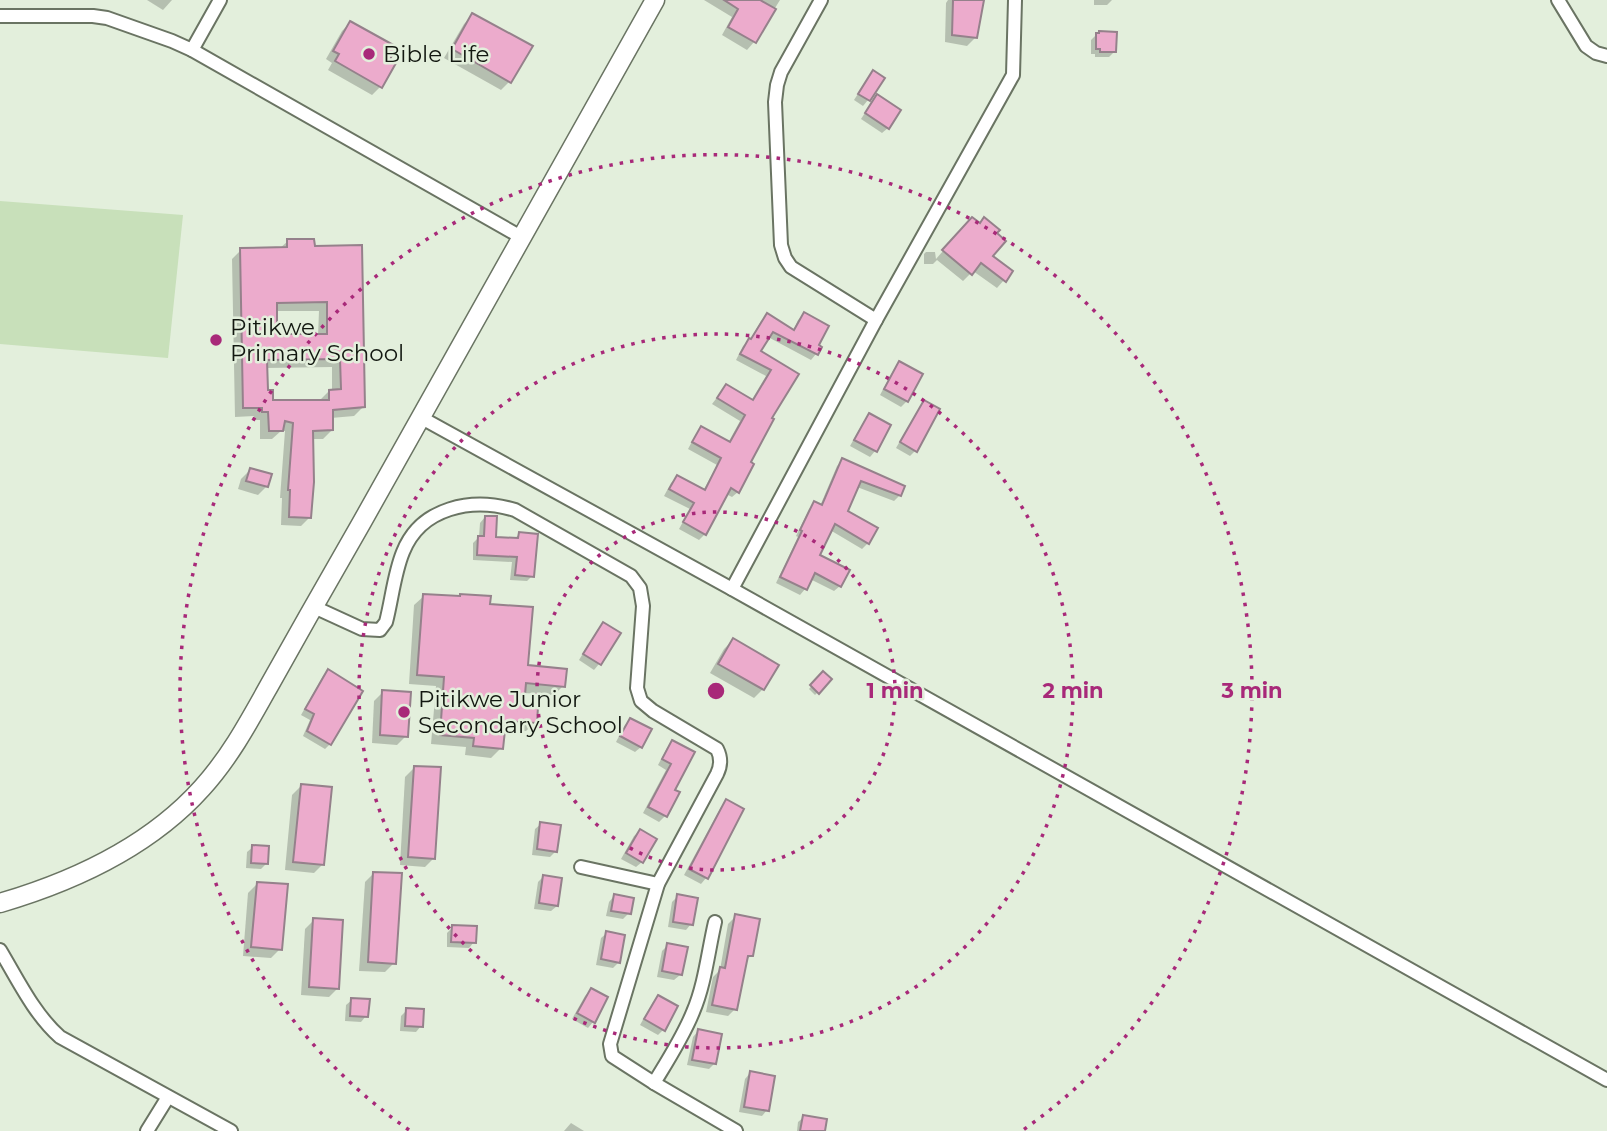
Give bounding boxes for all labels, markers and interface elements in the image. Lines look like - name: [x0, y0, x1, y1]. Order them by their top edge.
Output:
- place label: Bible Life: [383, 40, 489, 68]
- marker: Bible Life: [361, 46, 377, 62]
- place label: Pitikwe Primary School: [230, 313, 404, 367]
- marker: Pitikwe Primary School: [208, 332, 224, 348]
- text: 1 min: [866, 678, 924, 703]
- text: 2 min: [1042, 678, 1104, 703]
- text: 3 min: [1220, 678, 1283, 703]
- centre of rings: [704, 679, 728, 703]
- place label: Pitikwe Junior Secondary School: [418, 685, 623, 739]
- marker: Pitikwe Junior Secondary School: [396, 704, 412, 720]

